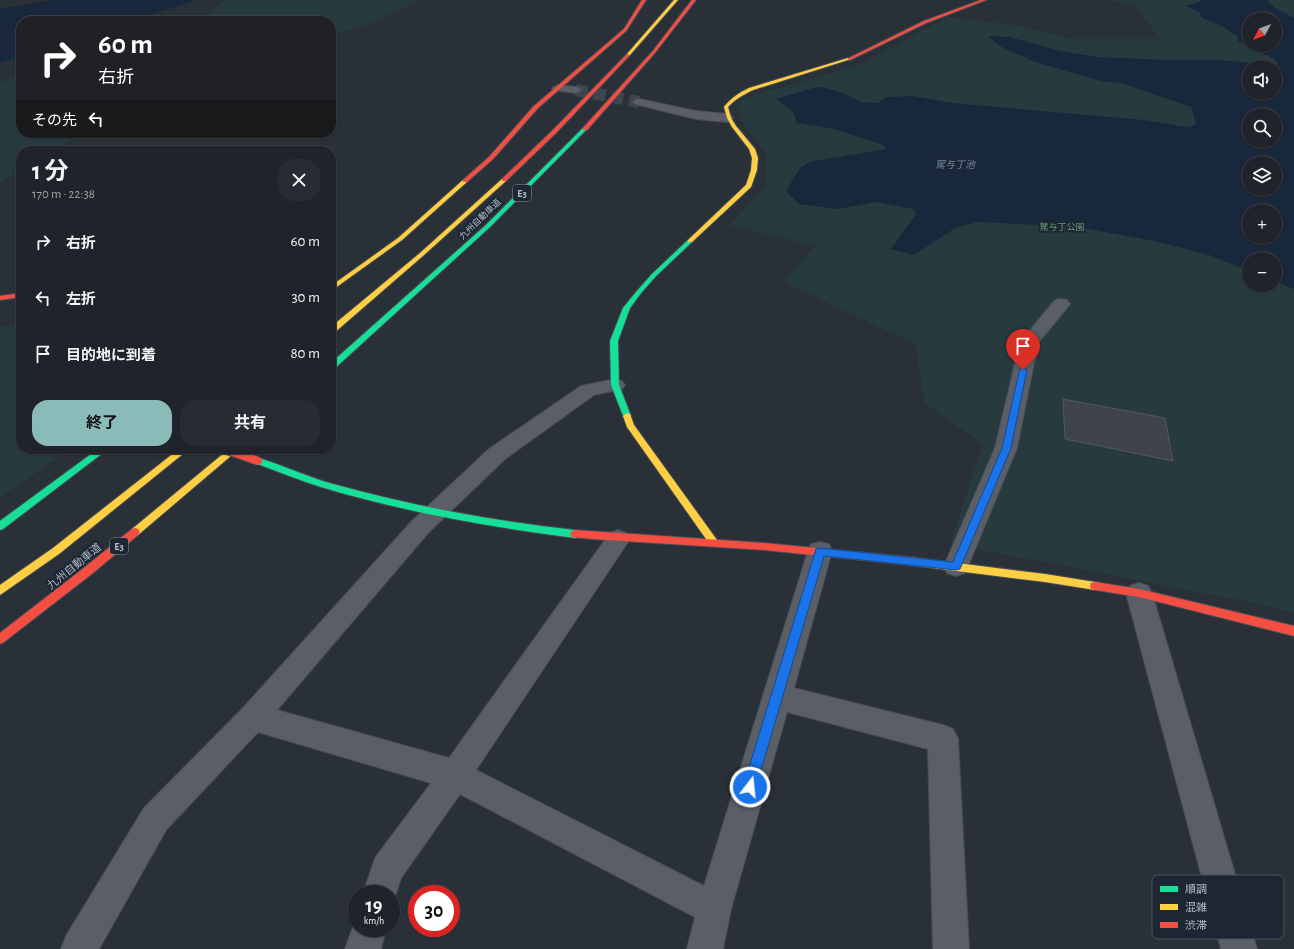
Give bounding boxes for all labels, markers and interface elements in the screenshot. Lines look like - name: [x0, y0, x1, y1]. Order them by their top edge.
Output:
- north arrow: [1242, 12, 1282, 52]
- map controls: [1242, 12, 1282, 292]
- text: 60 m: [98, 31, 153, 59]
- icon: right: [32, 32, 84, 84]
- button: sound: [1242, 60, 1282, 100]
- text: 右折: [98, 69, 134, 87]
- icon: left: [85, 108, 107, 130]
- button: search: [1242, 108, 1282, 148]
- text: その先: [32, 113, 77, 128]
- button: layers: [1242, 156, 1282, 196]
- button: close: [278, 159, 320, 201]
- water label: 駕与丁池: [935, 159, 976, 170]
- text: 1 分: [32, 160, 68, 184]
- road number: E3: [513, 185, 531, 201]
- text: 170 m · 22:38: [32, 188, 95, 201]
- street label: 九州自動車道: [456, 196, 503, 241]
- button: +: [1242, 204, 1282, 244]
- park label: 駕与丁公園: [1039, 222, 1085, 232]
- icon: right: [32, 231, 54, 253]
- text: 60 m: [291, 234, 320, 249]
- text: 右折: [66, 236, 96, 251]
- button: −: [1242, 252, 1282, 292]
- icon: left: [32, 287, 54, 309]
- text: 30 m: [291, 290, 320, 305]
- text: 左折: [66, 292, 96, 307]
- pin: [1006, 329, 1040, 370]
- icon: arrive: [1012, 335, 1034, 357]
- icon: arrive: [32, 343, 54, 365]
- text: 80 m: [290, 346, 320, 361]
- text: 目的地に到着: [66, 348, 156, 363]
- button: 終了: [32, 400, 172, 446]
- button: 共有: [180, 400, 320, 446]
- road number: E3: [110, 538, 128, 554]
- street label: 九州自動車道: [45, 541, 103, 591]
- position arrow: [729, 766, 771, 808]
- legend: [1152, 875, 1284, 939]
- text: 順調: [1185, 884, 1207, 895]
- speed limit sign: 30: [408, 885, 460, 937]
- text: 19: [366, 896, 382, 916]
- text: 混雑: [1185, 901, 1207, 913]
- text: km/h: [364, 916, 384, 926]
- text: 渋滞: [1185, 920, 1207, 931]

